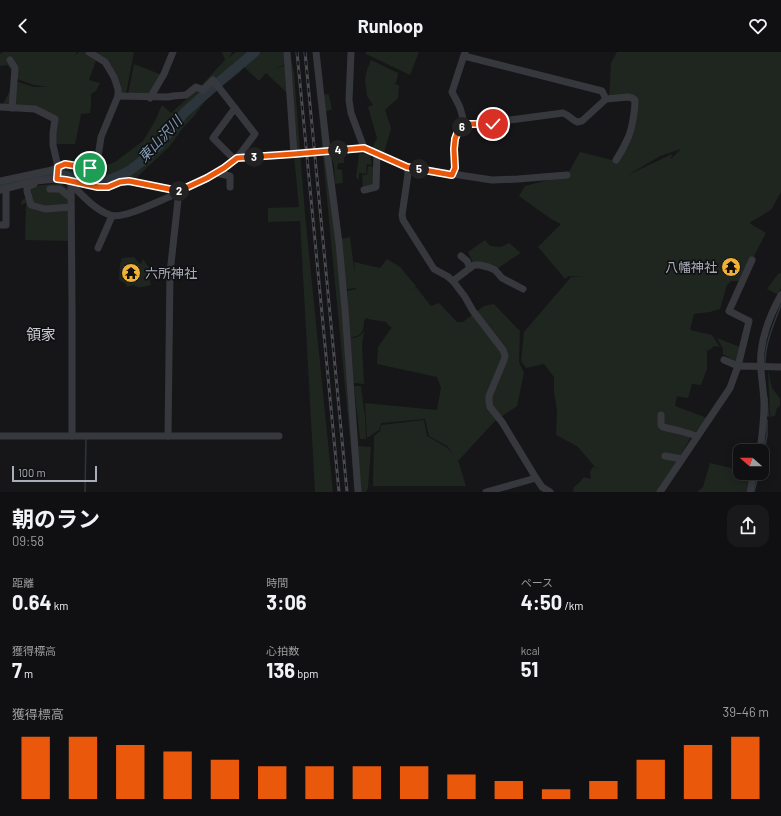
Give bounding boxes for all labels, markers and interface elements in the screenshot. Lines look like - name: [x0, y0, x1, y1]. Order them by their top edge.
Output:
- icon: back: [12, 15, 34, 37]
- text: Runloop: [358, 15, 423, 37]
- icon: heart: [747, 15, 769, 37]
- pin: [476, 107, 510, 141]
- water label: 東山沢川: [134, 111, 186, 165]
- icon: check: [482, 113, 504, 135]
- pin: 6: [452, 117, 472, 137]
- text: 6: [459, 120, 465, 133]
- pin: 4: [328, 140, 348, 160]
- text: 4: [335, 143, 341, 156]
- pin: 3: [244, 147, 264, 167]
- text: 3: [251, 150, 257, 163]
- pin: [73, 151, 107, 185]
- icon: arrive: [79, 157, 101, 179]
- pin: 5: [409, 159, 429, 179]
- text: 5: [416, 162, 422, 175]
- pin: 2: [169, 181, 189, 201]
- text: 2: [176, 184, 182, 197]
- temple icon: 八幡神社: [720, 256, 742, 278]
- place label: 八幡神社: [665, 259, 717, 275]
- temple icon: 六所神社: [120, 262, 142, 284]
- place label: 六所神社: [145, 265, 197, 281]
- district label: 領家: [26, 325, 56, 343]
- north arrow: [733, 444, 769, 480]
- map controls: [733, 444, 769, 480]
- scale bar: [12, 464, 97, 483]
- text: 100 m: [18, 466, 46, 479]
- text: 朝のラン: [12, 505, 100, 531]
- button: share: [727, 505, 769, 547]
- text: 09:58: [12, 533, 44, 549]
- text: 距離: [12, 576, 34, 589]
- text: 時間: [266, 576, 288, 589]
- text: ペース: [521, 576, 553, 589]
- text: 0.64: [12, 590, 52, 614]
- text: 3:06: [266, 590, 307, 614]
- text: 4:50: [521, 590, 562, 614]
- text: km: [52, 599, 68, 612]
- text: /km: [562, 599, 583, 612]
- text: 獲得標高: [12, 644, 56, 657]
- text: 心拍数: [266, 644, 299, 657]
- text: kcal: [521, 644, 540, 657]
- text: 51: [521, 657, 538, 681]
- text: 7: [12, 658, 22, 682]
- text: 136: [266, 658, 295, 682]
- text: m: [22, 667, 33, 680]
- text: bpm: [295, 667, 318, 680]
- text: 39–46 m: [722, 704, 769, 720]
- text: 獲得標高: [12, 706, 64, 722]

